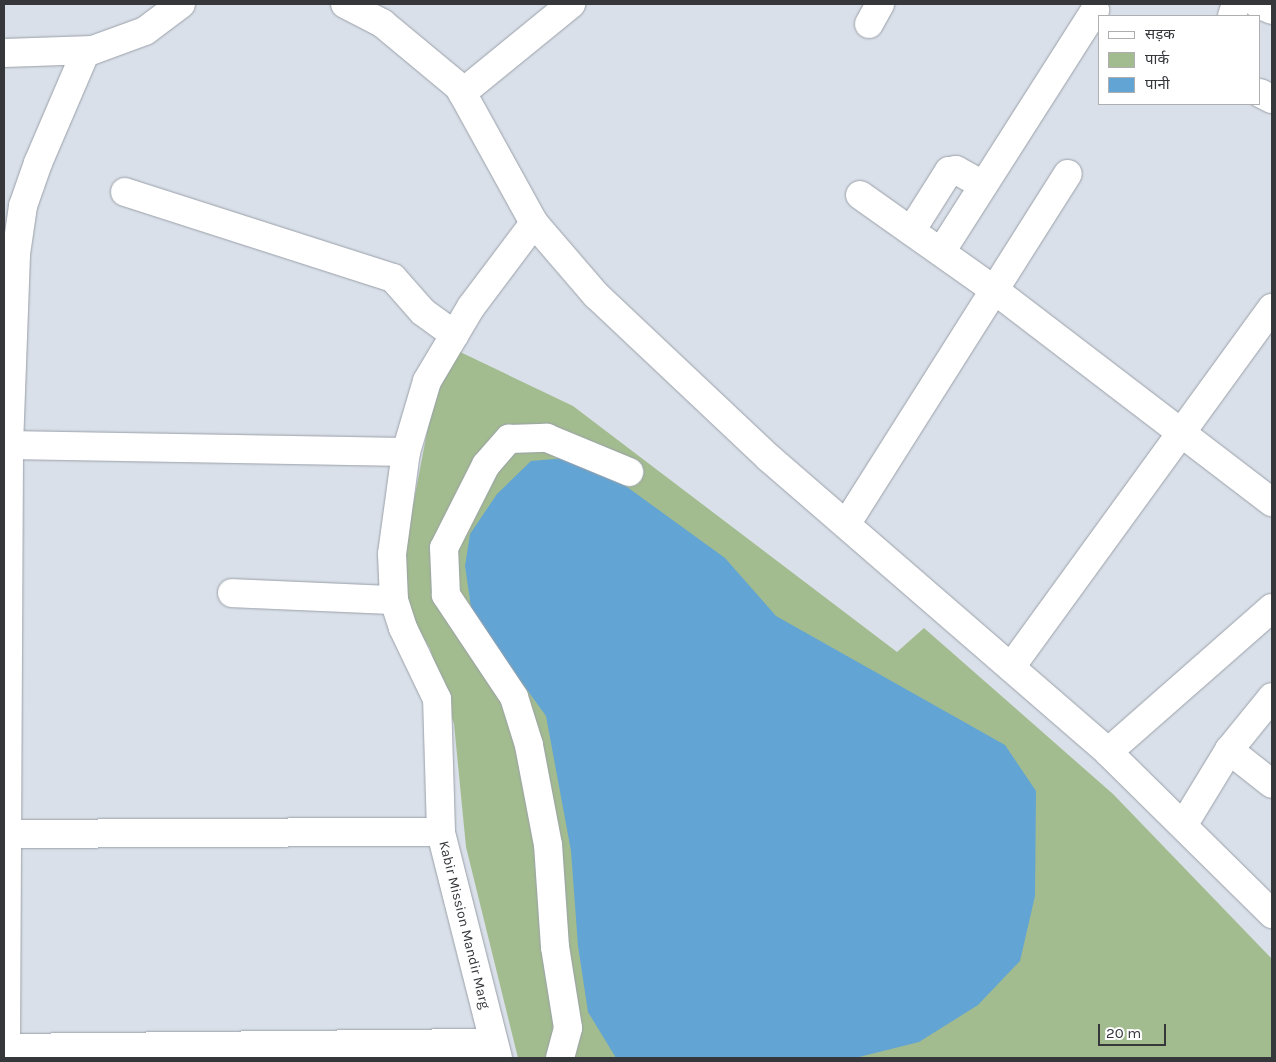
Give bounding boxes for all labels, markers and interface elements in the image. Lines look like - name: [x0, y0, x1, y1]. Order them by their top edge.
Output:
- legend: [1098, 15, 1261, 105]
- text: सड़क: [1145, 25, 1175, 43]
- text: पार्क: [1145, 50, 1169, 68]
- text: पानी: [1145, 75, 1170, 93]
- street label: Kabir Mission Mandir Marg: [435, 839, 493, 1011]
- scale bar: [1101, 1014, 1168, 1046]
- text: 20 m: [1106, 1024, 1141, 1042]

